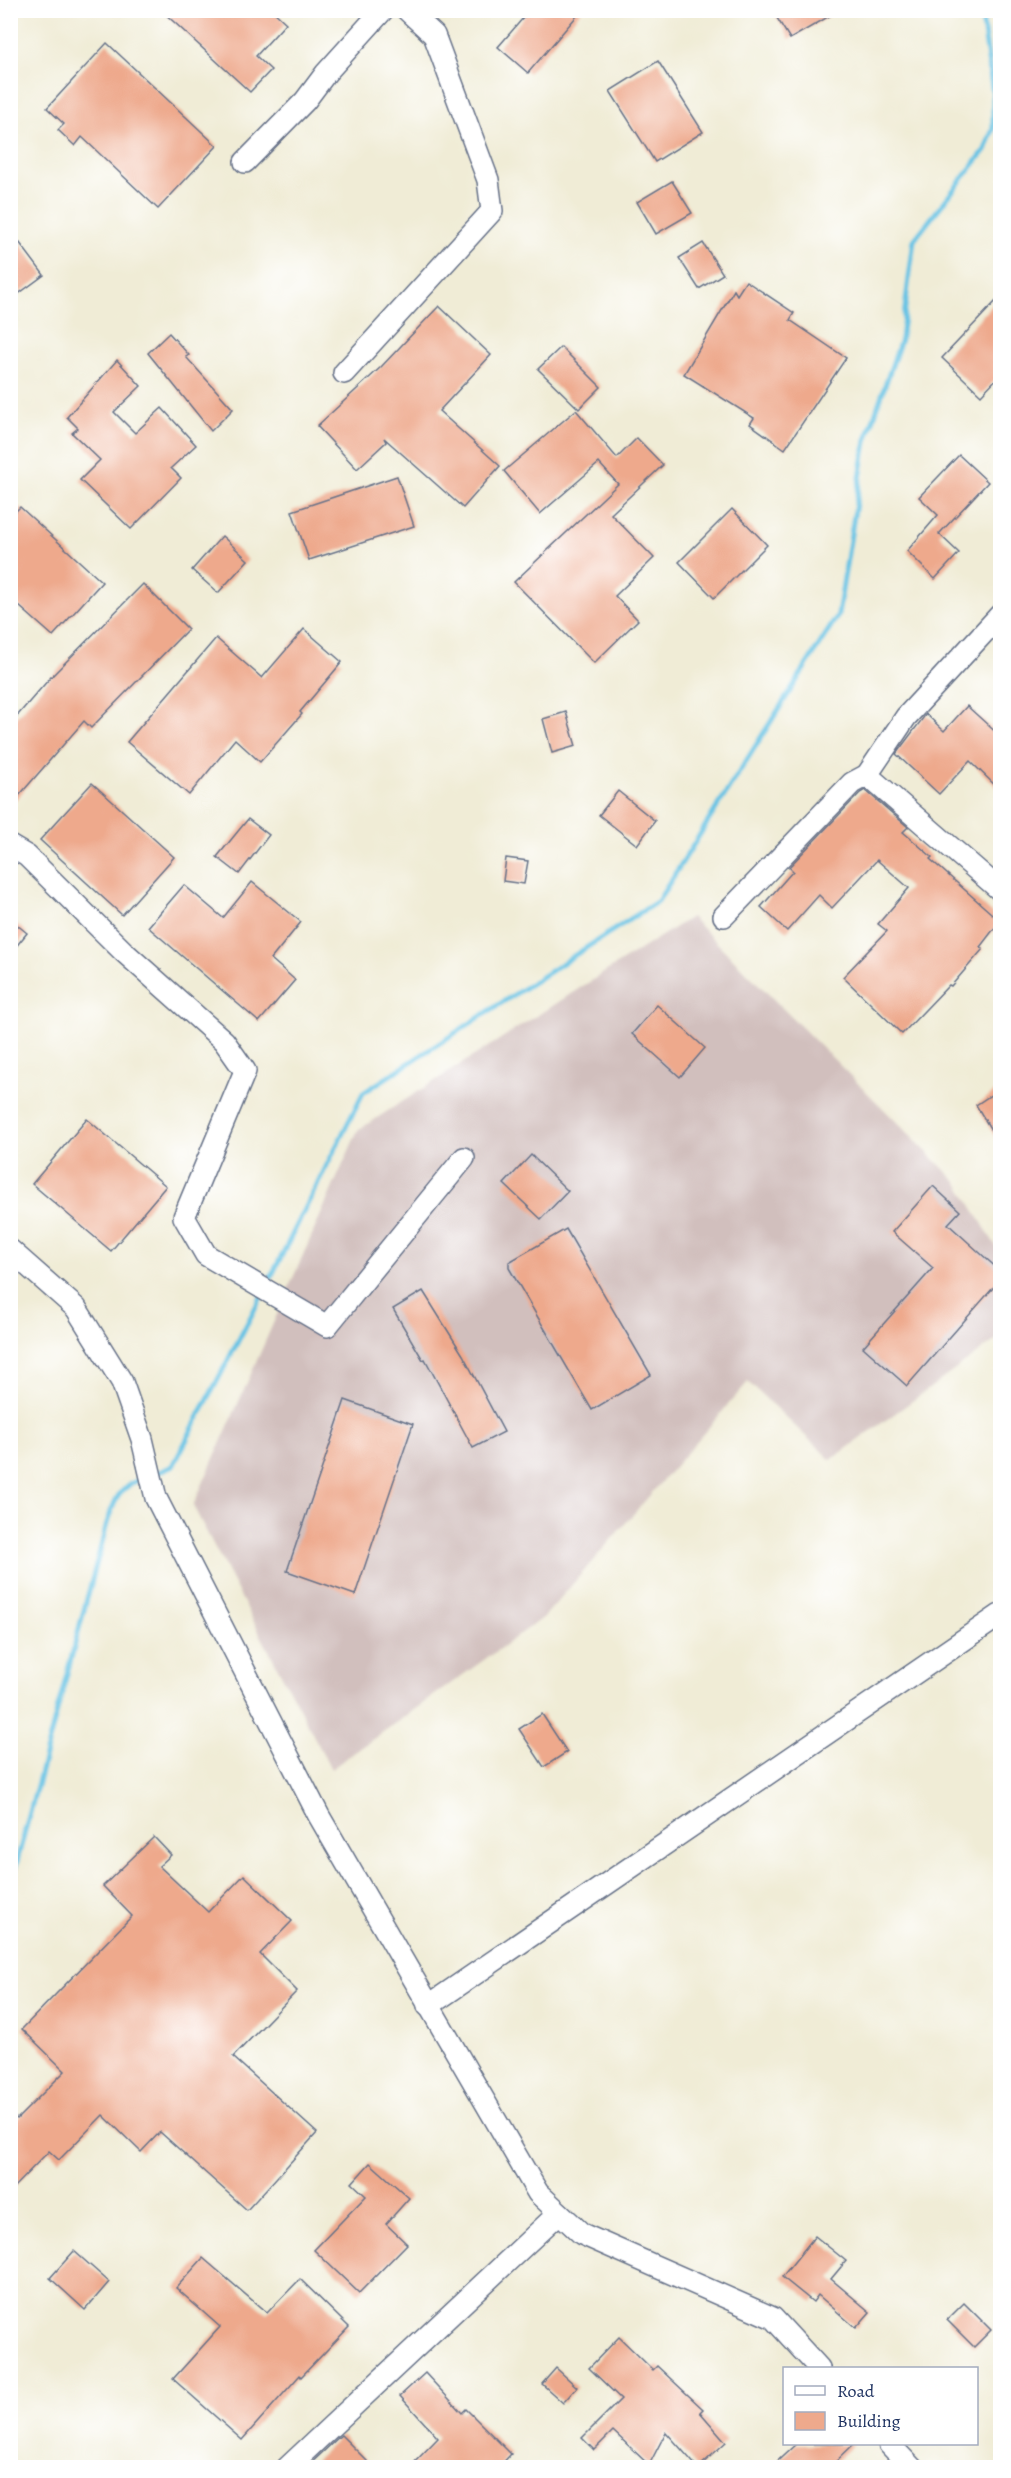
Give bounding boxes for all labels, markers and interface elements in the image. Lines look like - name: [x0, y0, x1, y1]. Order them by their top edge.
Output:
- legend: [783, 2367, 978, 2445]
- text: Road: [837, 2379, 875, 2403]
- text: Building: [837, 2409, 901, 2433]

